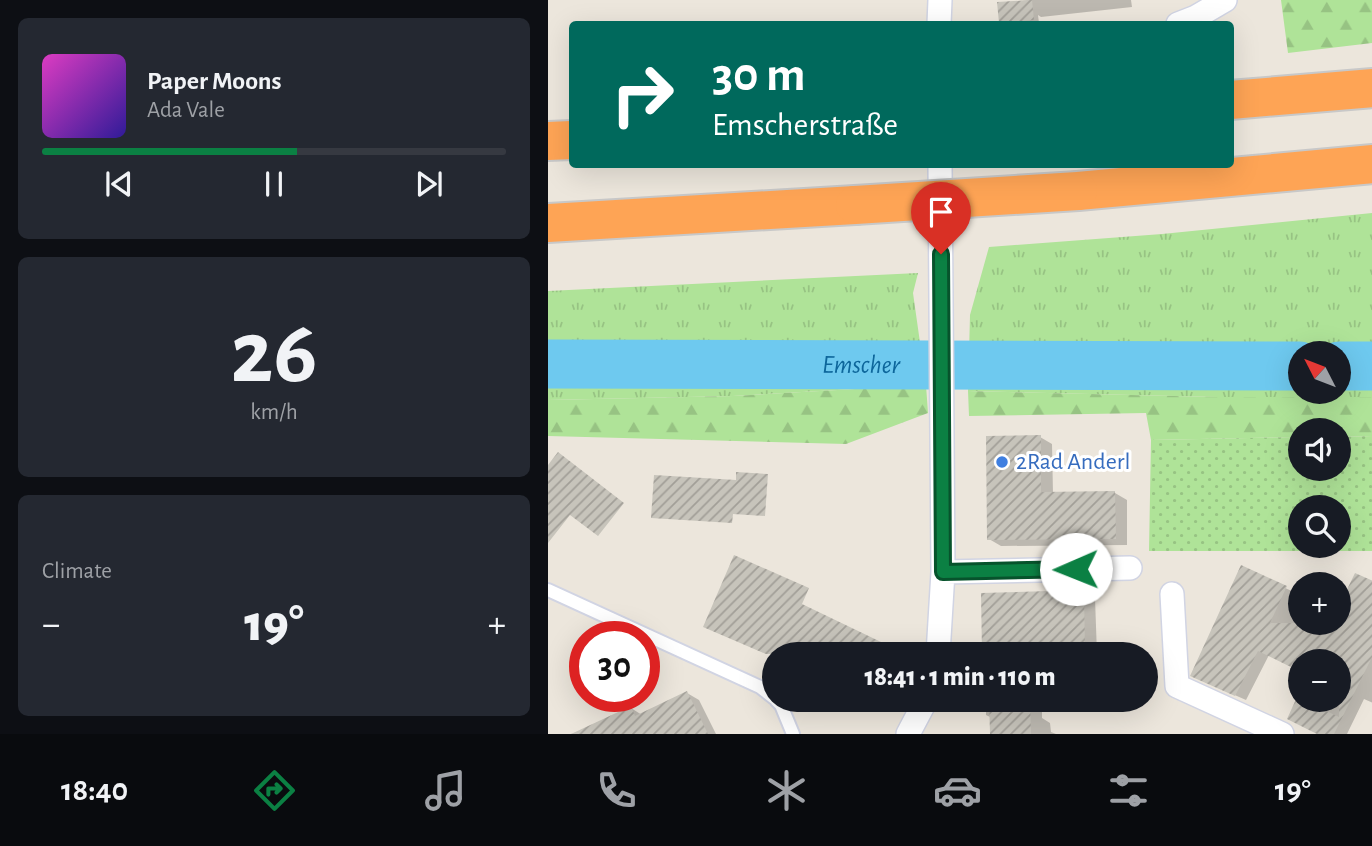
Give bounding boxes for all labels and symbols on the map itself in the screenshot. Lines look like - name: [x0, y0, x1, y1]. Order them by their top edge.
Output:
- pin: [911, 182, 971, 254]
- north arrow: [1288, 341, 1351, 404]
- water label: Emscher: [822, 352, 902, 378]
- place label: 2Rad Anderl: [1016, 450, 1130, 474]
- marker: 2Rad Anderl: [994, 454, 1010, 470]
- position arrow: [1039, 532, 1113, 606]
- speed limit sign: 30: [569, 621, 660, 712]

